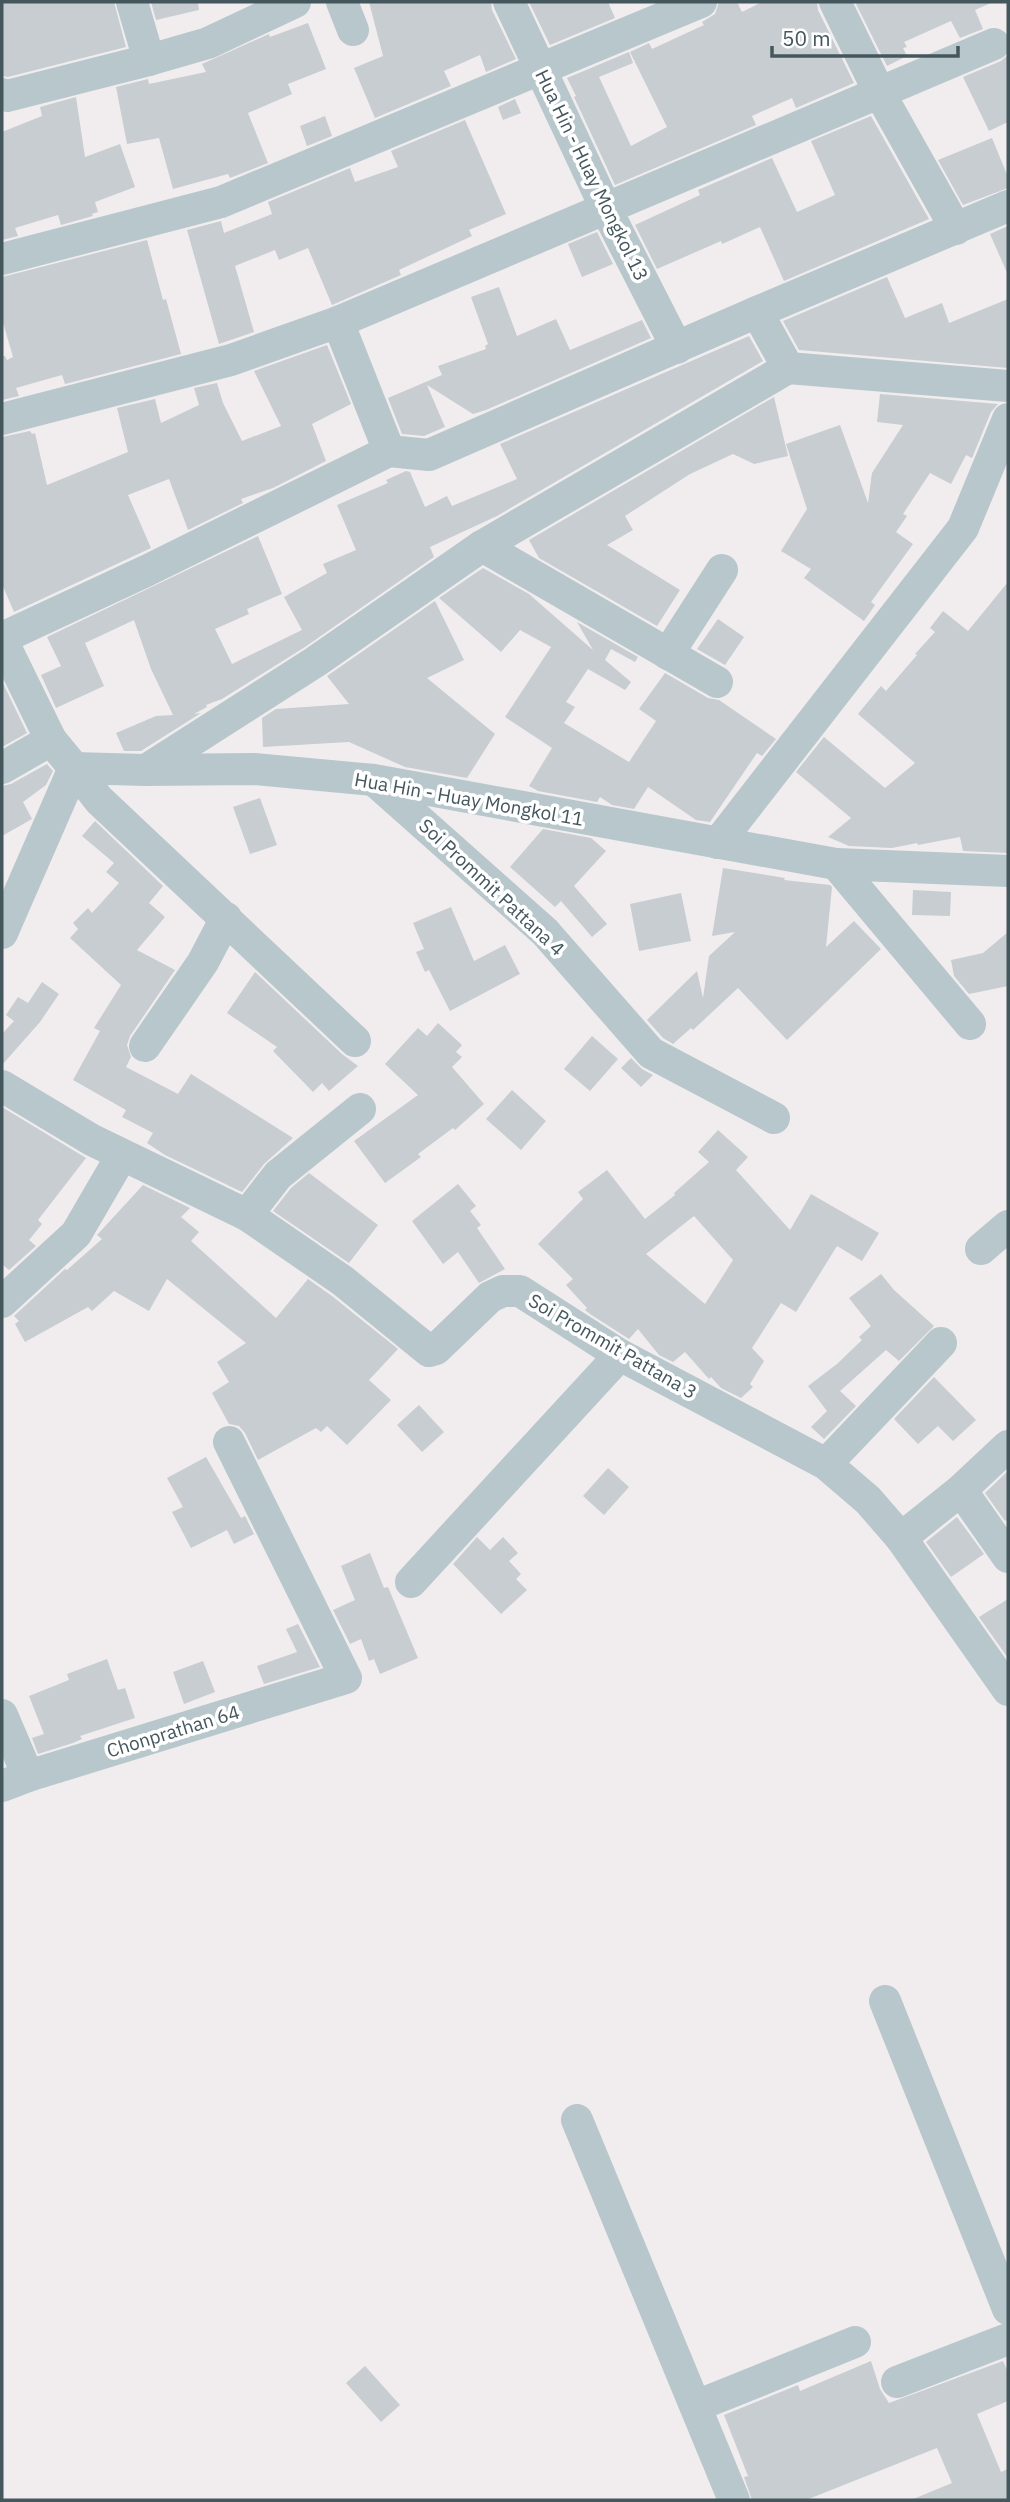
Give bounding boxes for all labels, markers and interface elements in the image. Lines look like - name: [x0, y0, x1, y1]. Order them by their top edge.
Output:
- scale bar: [772, 14, 958, 58]
- text: 50 m: [782, 24, 831, 52]
- street label: Hua Hin - Huay Mongkol 13: [530, 65, 654, 285]
- street label: Hua Hin - Huay Mongkol 11: [353, 767, 585, 831]
- street label: Soi Prommit Pattana 4: [414, 813, 570, 961]
- street label: Soi Prommit Pattana 3: [525, 1288, 701, 1404]
- street label: Chonprathan 64: [104, 1699, 242, 1763]

